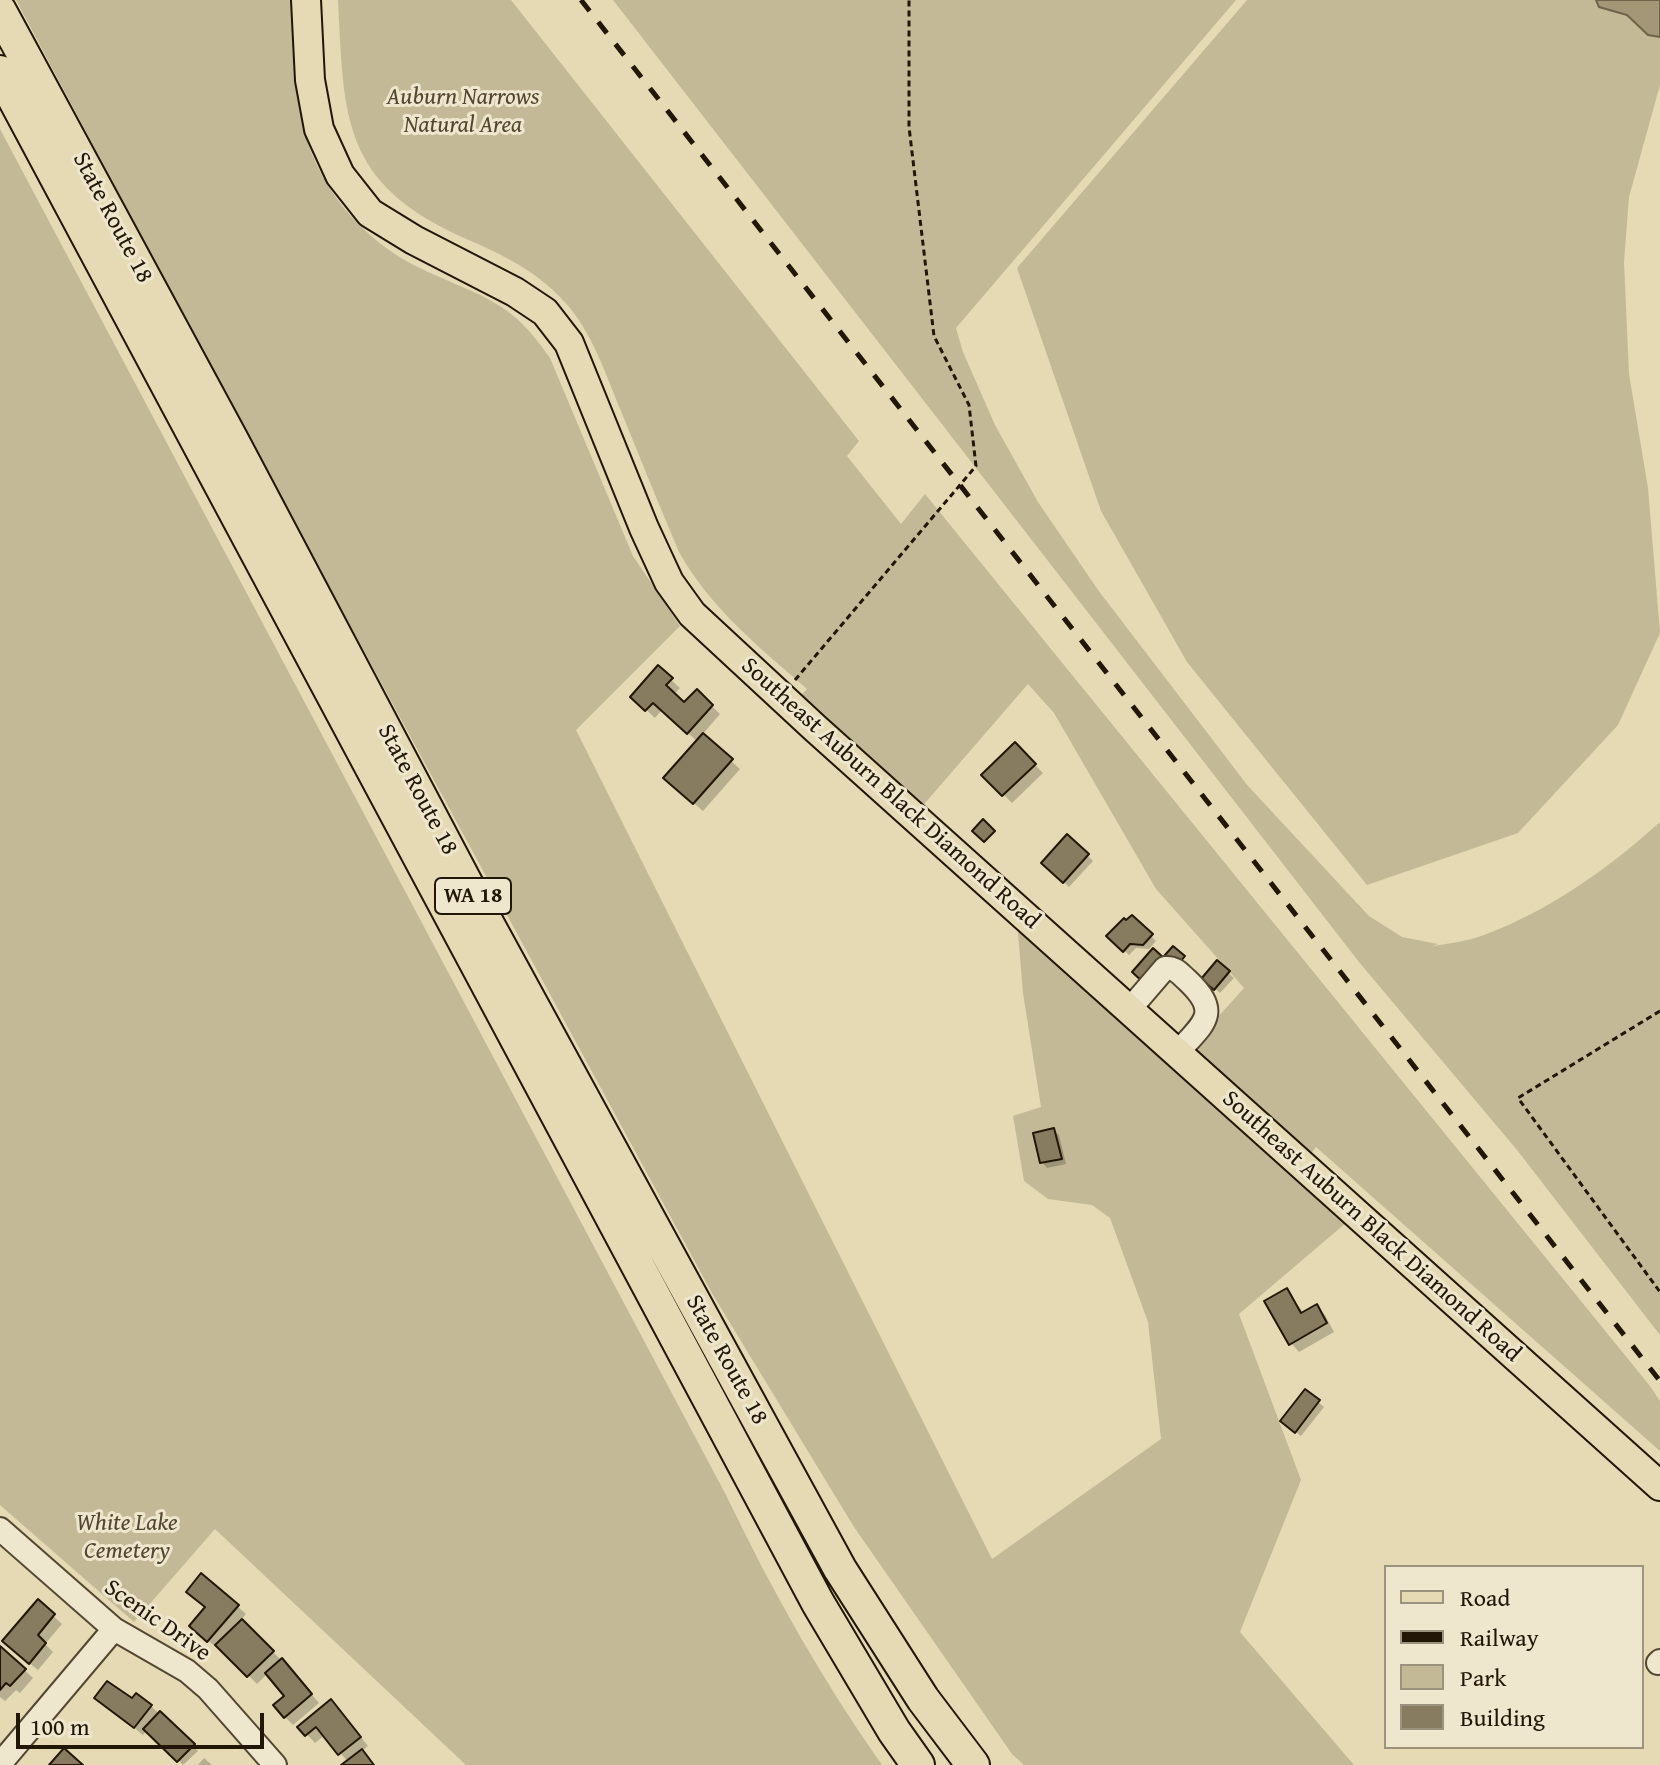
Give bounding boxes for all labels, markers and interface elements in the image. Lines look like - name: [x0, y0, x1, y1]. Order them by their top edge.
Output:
- park label: Auburn Narrows Natural Area: [387, 84, 539, 140]
- street label: State Route 18: [66, 148, 158, 288]
- street label: Southeast Auburn Black Diamond Road: [735, 652, 1045, 936]
- street label: State Route 18: [371, 720, 463, 860]
- road number: WA 18: [435, 878, 511, 914]
- street label: Southeast Auburn Black Diamond Road: [1216, 1085, 1526, 1369]
- street label: State Route 18: [679, 1290, 773, 1430]
- park label: White Lake Cemetery: [76, 1510, 178, 1566]
- legend: [1384, 1565, 1644, 1749]
- street label: Scenic Drive: [98, 1574, 216, 1668]
- text: Road: [1460, 1580, 1510, 1615]
- text: Railway: [1460, 1620, 1539, 1655]
- text: Park: [1460, 1660, 1506, 1695]
- scale bar: [20, 1697, 268, 1747]
- text: Building: [1460, 1700, 1545, 1735]
- text: 100 m: [30, 1709, 90, 1744]

